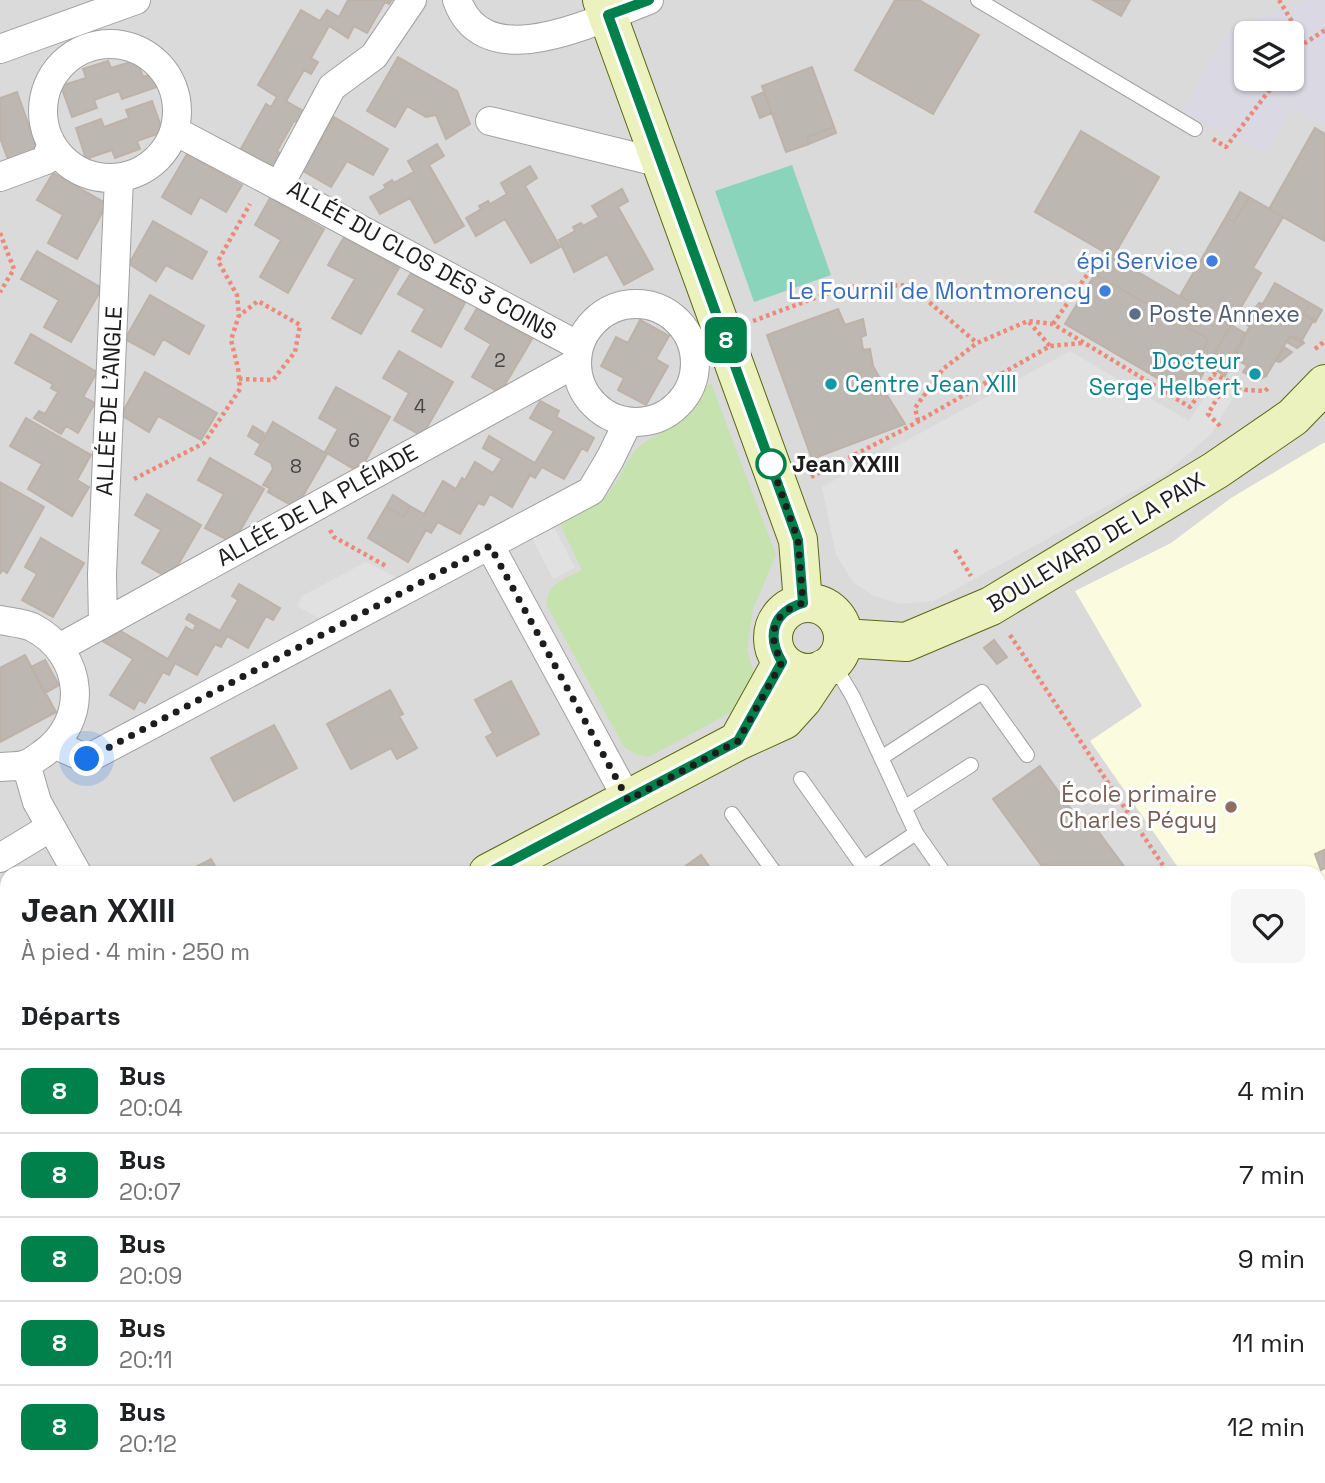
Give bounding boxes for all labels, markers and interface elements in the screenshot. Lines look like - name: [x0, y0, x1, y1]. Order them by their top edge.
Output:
- map controls: [1234, 21, 1304, 91]
- button: layers: [1234, 21, 1304, 91]
- street label: ALLÉE DU CLOS DES 3 COINS: [282, 173, 562, 347]
- place label: épi Service: [1076, 246, 1198, 276]
- marker: épi Service: [1204, 253, 1220, 269]
- place label: Le Fournil de Montmorency: [788, 276, 1091, 306]
- marker: Le Fournil de Montmorency: [1097, 283, 1113, 299]
- place label: Poste Annexe: [1149, 299, 1300, 329]
- street label: ALLÉE DE L'ANGLE: [89, 305, 129, 497]
- marker: Poste Annexe: [1127, 306, 1143, 322]
- line badge: 8: [703, 317, 749, 363]
- text: 8: [719, 324, 733, 355]
- place label: Docteur Serge Helbert: [1089, 346, 1241, 402]
- house number: 2: [494, 348, 506, 373]
- marker: Docteur Serge Helbert: [1247, 366, 1263, 382]
- place label: Centre Jean XIII: [845, 369, 1017, 399]
- marker: Centre Jean XIII: [823, 376, 839, 392]
- house number: 4: [414, 394, 426, 419]
- house number: 6: [348, 428, 360, 453]
- street label: ALLÉE DE LA PLÉIADE: [211, 437, 423, 573]
- marker: Jean XXIII: [756, 449, 786, 479]
- place label: Jean XXIII: [792, 449, 900, 479]
- house number: 8: [290, 454, 302, 479]
- street label: BOULEVARD DE LA PAIX: [982, 465, 1210, 619]
- your location: [69, 741, 104, 776]
- place label: École primaire Charles Péguy: [1059, 779, 1217, 835]
- marker: École primaire Charles Péguy: [1223, 799, 1239, 815]
- button: heart: [1231, 889, 1305, 963]
- text: Jean XXIII: [21, 890, 175, 932]
- text: À pied · 4 min · 250 m: [21, 937, 250, 967]
- text: Départs: [21, 999, 121, 1033]
- text: Bus: [119, 1059, 166, 1093]
- text: 4 min: [1237, 1074, 1305, 1108]
- text: 8: [52, 1075, 67, 1106]
- text: 20:04: [119, 1093, 183, 1123]
- text: Bus: [119, 1143, 166, 1177]
- text: 7 min: [1239, 1158, 1305, 1192]
- text: 8: [52, 1159, 67, 1190]
- text: 20:07: [119, 1177, 181, 1207]
- text: Bus: [119, 1227, 166, 1261]
- text: 9 min: [1238, 1242, 1305, 1276]
- text: 8: [52, 1243, 67, 1274]
- text: 20:09: [119, 1261, 182, 1291]
- text: Bus: [119, 1311, 166, 1345]
- text: 11 min: [1232, 1326, 1305, 1360]
- text: 8: [52, 1327, 67, 1358]
- text: 20:11: [119, 1345, 173, 1375]
- text: Bus: [119, 1395, 166, 1429]
- text: 12 min: [1227, 1410, 1305, 1444]
- text: 8: [52, 1411, 67, 1442]
- text: 20:12: [119, 1429, 177, 1459]

